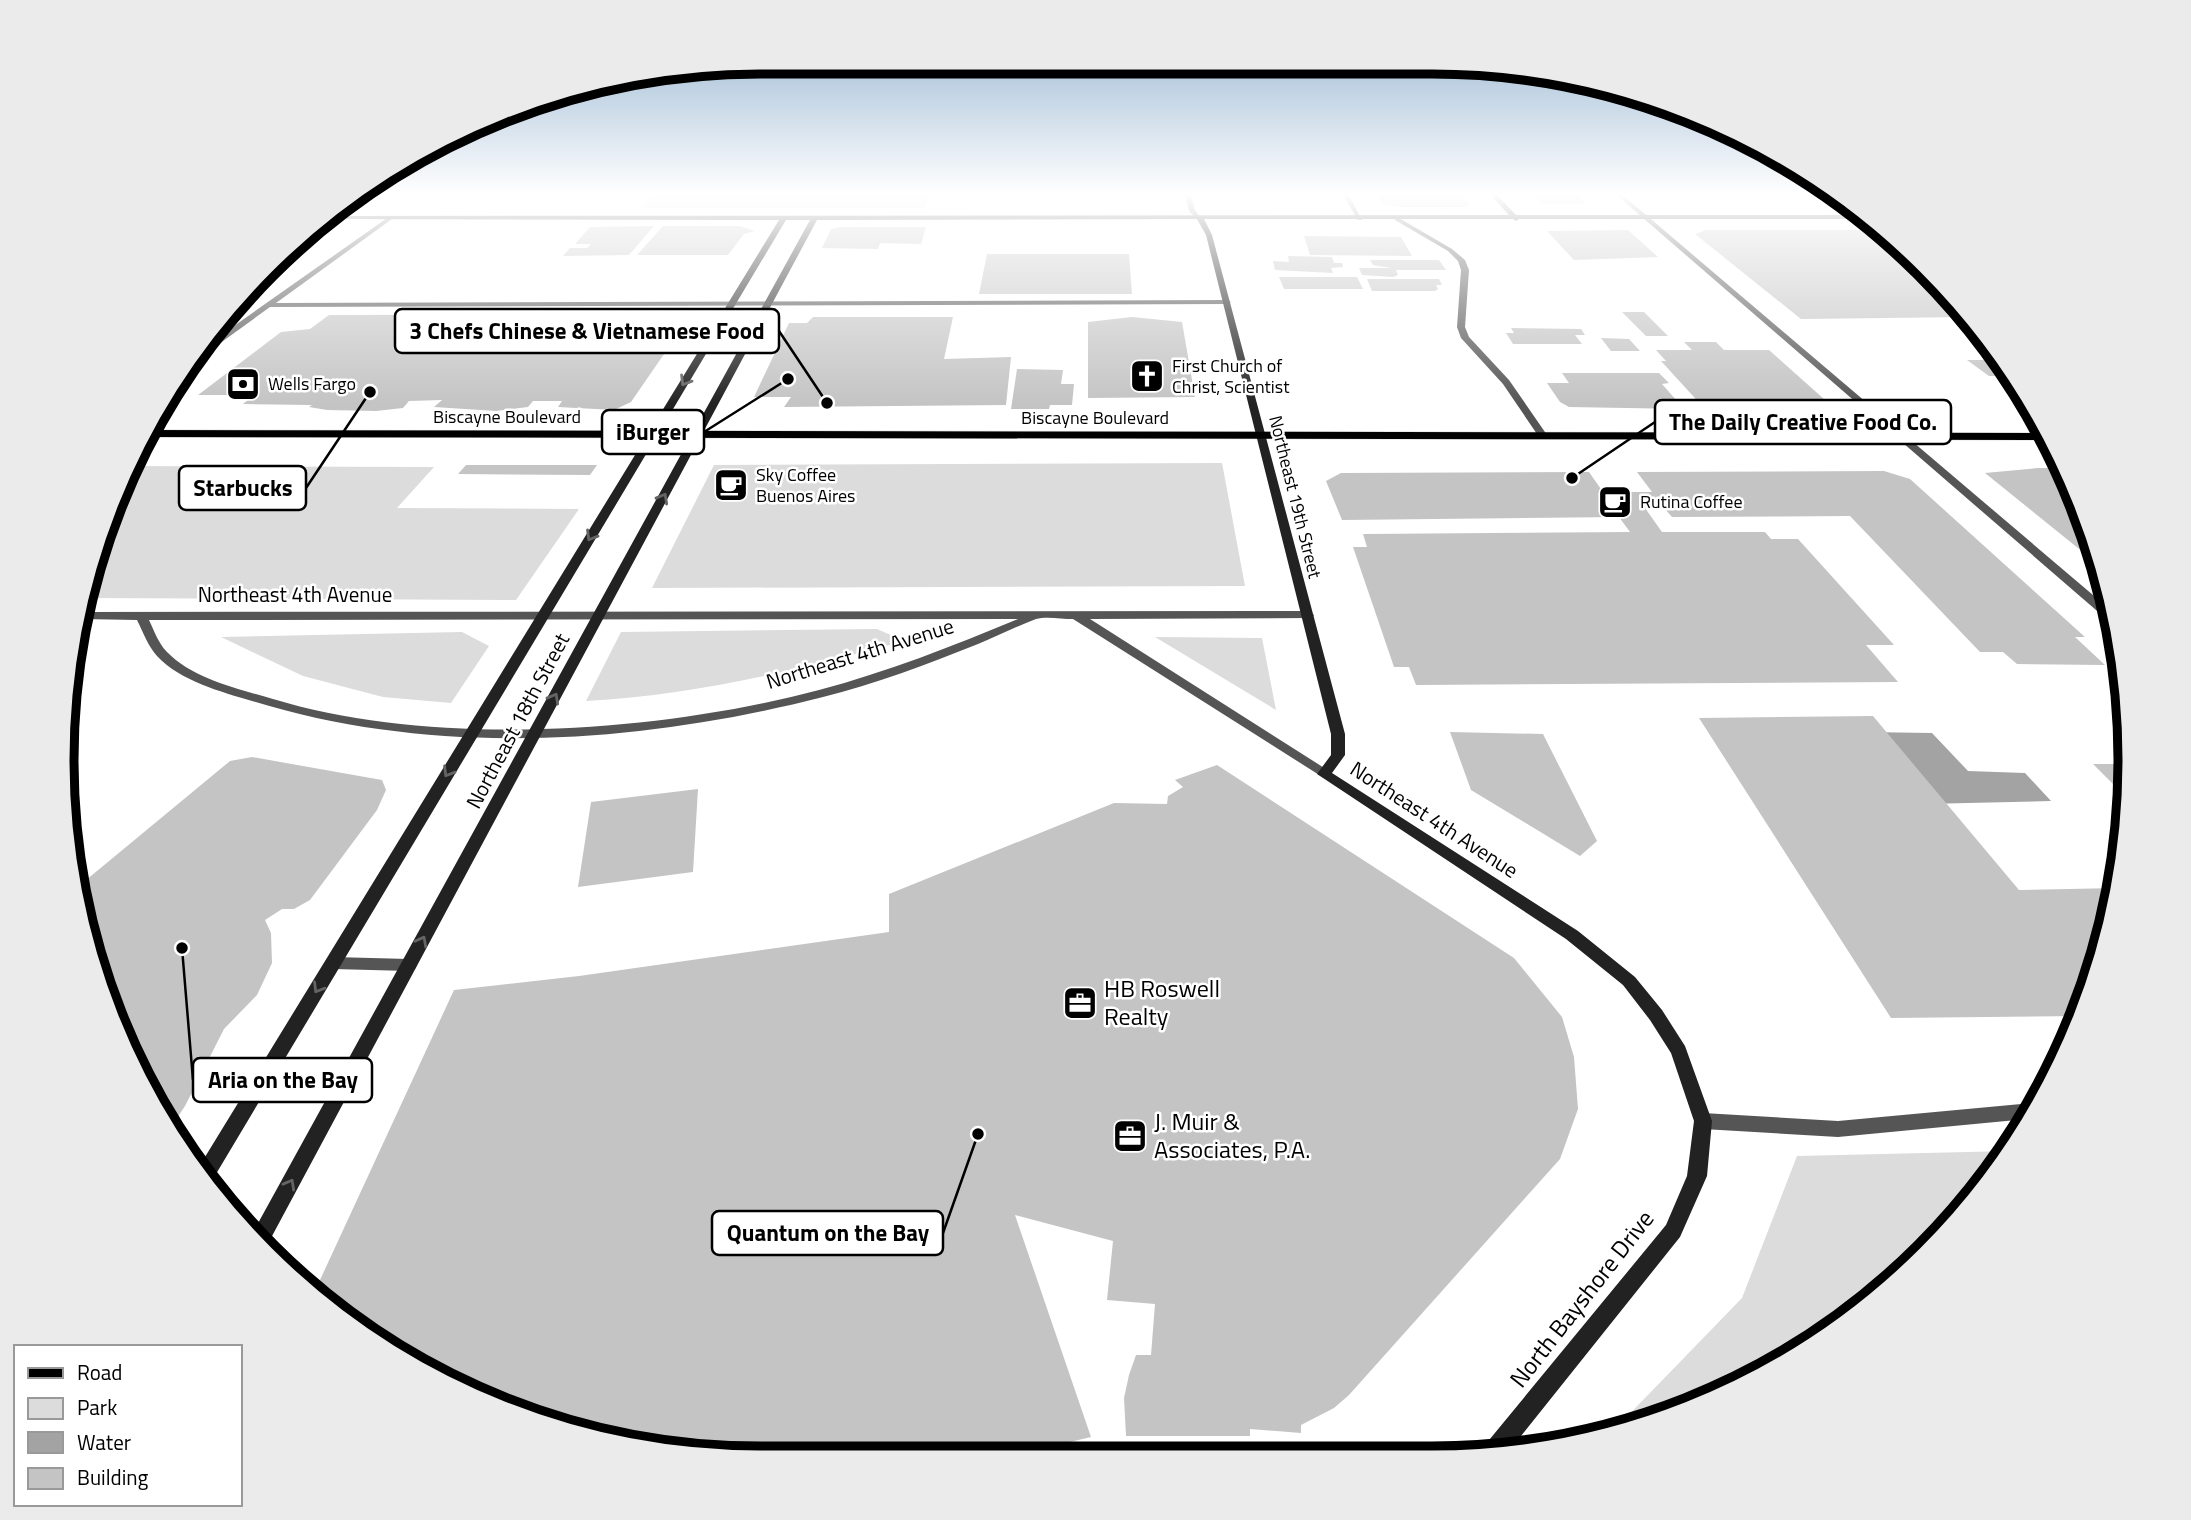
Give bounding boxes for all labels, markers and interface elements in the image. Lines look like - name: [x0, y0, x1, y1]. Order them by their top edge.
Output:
- callout: 3 Chefs Chinese & Vietnamese Food: [395, 309, 779, 353]
- text: 3 Chefs Chinese & Vietnamese Food: [409, 313, 765, 348]
- place label: First Church of Christ, Scientist: [1172, 352, 1290, 400]
- church icon: First Church of Christ, Scientist: [1128, 357, 1166, 395]
- bank icon: Wells Fargo: [224, 365, 262, 403]
- place label: Wells Fargo: [268, 370, 356, 397]
- one-way arrow: [680, 373, 693, 386]
- callout: The Daily Creative Food Co.: [1655, 400, 1951, 444]
- street label: Biscayne Boulevard: [433, 403, 581, 430]
- street label: Biscayne Boulevard: [1021, 404, 1169, 431]
- text: The Daily Creative Food Co.: [1669, 404, 1937, 439]
- callout: iBurger: [602, 410, 704, 454]
- street label: Northeast 19th Street: [1262, 413, 1329, 582]
- text: iBurger: [616, 414, 690, 449]
- place label: Sky Coffee Buenos Aires: [756, 461, 855, 509]
- callout: Starbucks: [179, 466, 306, 510]
- cafe icon: Sky Coffee Buenos Aires: [712, 466, 750, 504]
- text: Starbucks: [193, 470, 293, 505]
- cafe icon: Rutina Coffee: [1596, 483, 1634, 521]
- place label: Rutina Coffee: [1640, 488, 1743, 515]
- one-way arrow: [654, 493, 668, 505]
- one-way arrow: [587, 528, 600, 541]
- street label: Northeast 4th Avenue: [198, 578, 392, 610]
- street label: Northeast 4th Avenue: [762, 609, 957, 697]
- street label: Northeast 18th Street: [457, 626, 577, 814]
- one-way arrow: [546, 693, 559, 705]
- street label: Northeast 4th Avenue: [1344, 753, 1525, 886]
- one-way arrow: [444, 765, 457, 778]
- one-way arrow: [414, 936, 427, 948]
- place label: HB Roswell Realty: [1104, 970, 1220, 1034]
- one-way arrow: [314, 980, 327, 993]
- office icon: HB Roswell Realty: [1061, 984, 1099, 1022]
- callout: Aria on the Bay: [193, 1058, 372, 1102]
- text: Aria on the Bay: [208, 1062, 359, 1097]
- place label: J. Muir & Associates, P.A.: [1154, 1103, 1310, 1167]
- office icon: J. Muir & Associates, P.A.: [1111, 1117, 1149, 1155]
- one-way arrow: [282, 1179, 295, 1191]
- street label: North Bayshore Drive: [1500, 1202, 1662, 1395]
- callout: Quantum on the Bay: [712, 1211, 943, 1255]
- text: Quantum on the Bay: [727, 1215, 930, 1250]
- legend: [14, 1345, 242, 1506]
- text: Road: [77, 1356, 122, 1388]
- text: Park: [77, 1391, 117, 1423]
- text: Water: [77, 1426, 131, 1458]
- text: Building: [77, 1461, 149, 1493]

